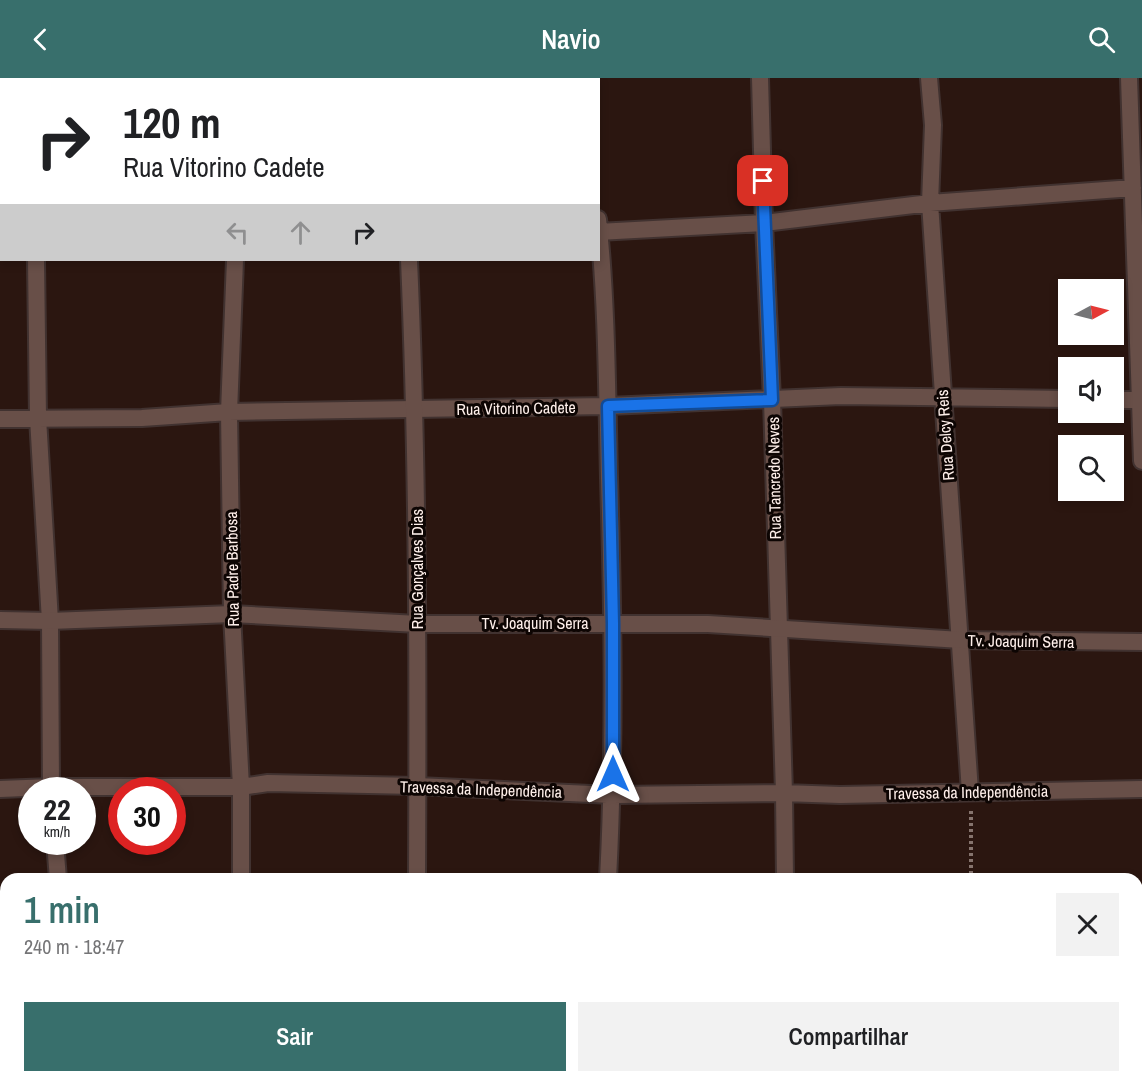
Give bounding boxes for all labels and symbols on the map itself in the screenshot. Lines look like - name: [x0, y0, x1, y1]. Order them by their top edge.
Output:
- pin: [737, 155, 788, 206]
- north arrow: [1058, 279, 1124, 345]
- street label: Rua Delcy Reis: [931, 389, 959, 481]
- street label: Rua Vitorino Cadete: [456, 396, 576, 420]
- street label: Rua Tancredo Neves: [762, 417, 786, 539]
- street label: Rua Gonçalves Dias: [406, 509, 428, 629]
- street label: Rua Padre Barbosa: [220, 510, 244, 627]
- street label: Tv. Joaquim Serra: [482, 612, 589, 634]
- street label: Tv. Joaquim Serra: [967, 629, 1075, 653]
- position arrow: [581, 742, 645, 806]
- street label: Travessa da Independência: [400, 775, 563, 803]
- speed limit sign: 30: [108, 777, 186, 855]
- street label: Travessa da Independência: [886, 780, 1049, 804]

